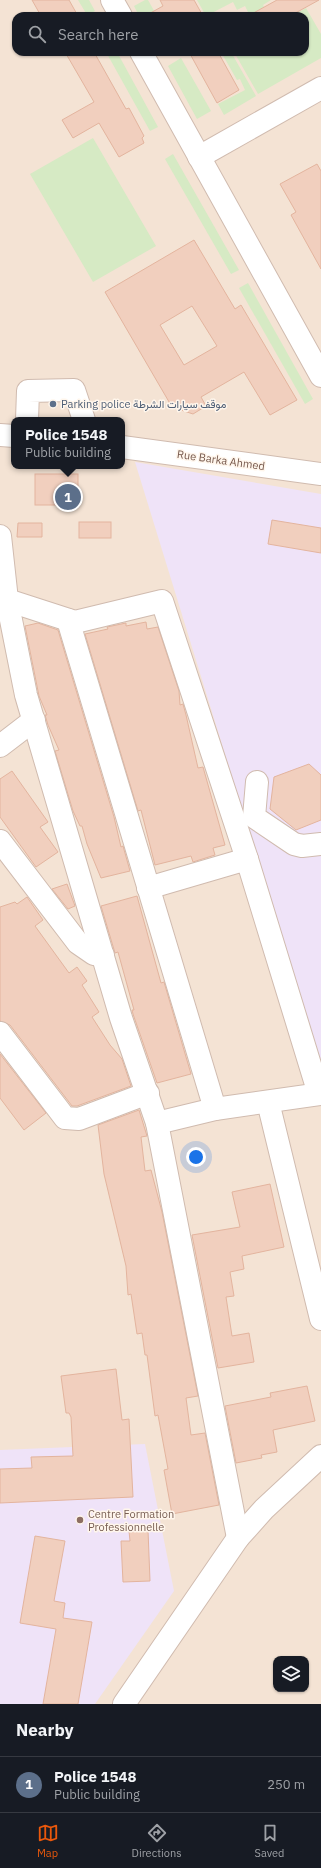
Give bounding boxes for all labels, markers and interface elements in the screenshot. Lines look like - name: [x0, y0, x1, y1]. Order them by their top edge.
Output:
- search box: [12, 12, 309, 56]
- icon: search: [26, 23, 48, 45]
- text: Search here: [58, 25, 138, 44]
- place label: Parking police موقف سيارات الشرطة: [61, 397, 226, 411]
- marker: Parking police موقف سيارات الشرطة: [48, 399, 58, 409]
- popup: [11, 417, 125, 469]
- text: Police 1548: [25, 425, 108, 444]
- text: Public building: [25, 444, 111, 461]
- street label: Rue Barka Ahmed: [176, 447, 266, 473]
- pin: 1: [55, 482, 81, 512]
- your location: [186, 1147, 206, 1167]
- place label: Centre Formation Professionnelle: [88, 1507, 174, 1534]
- marker: Centre Formation Professionnelle: [75, 1515, 85, 1525]
- map controls: [273, 1656, 309, 1692]
- button: layers: [273, 1656, 309, 1692]
- text: Nearby: [16, 1719, 74, 1741]
- text: Police 1548: [54, 1767, 137, 1786]
- text: 1: [25, 1776, 33, 1793]
- text: 250 m: [267, 1776, 305, 1793]
- text: Public building: [54, 1786, 140, 1803]
- tab: Map: [37, 1822, 59, 1860]
- tab: Directions: [132, 1822, 182, 1860]
- tab: Saved: [255, 1822, 284, 1860]

